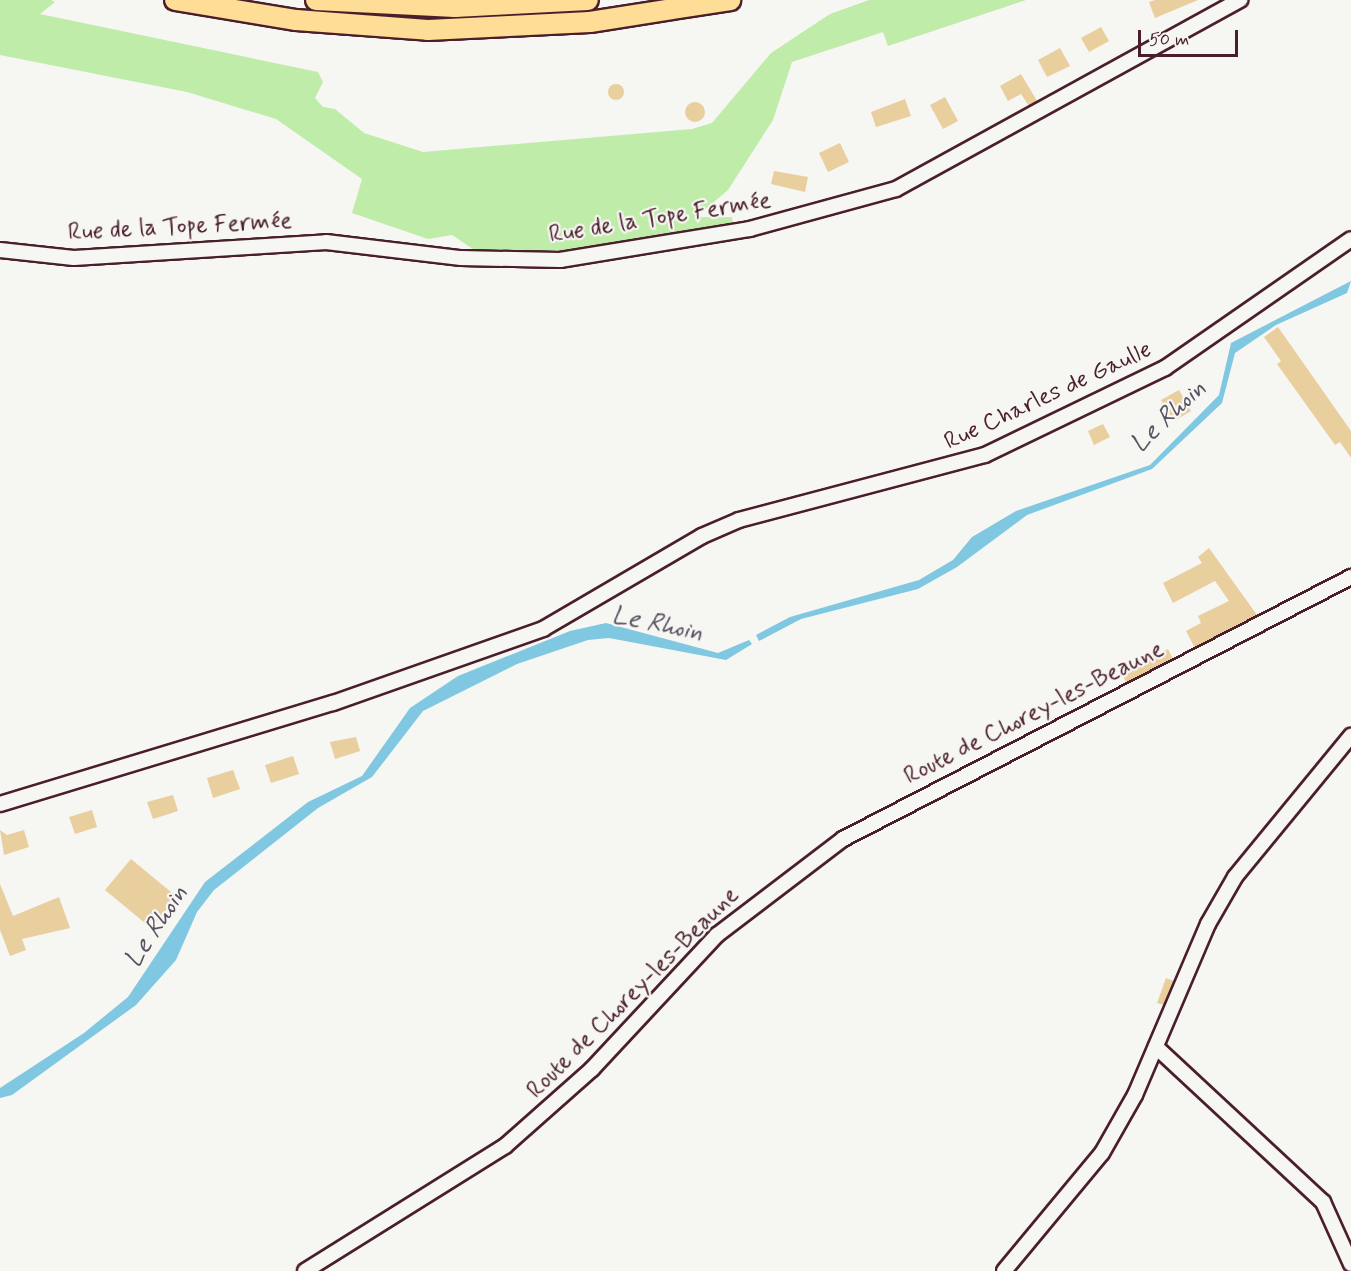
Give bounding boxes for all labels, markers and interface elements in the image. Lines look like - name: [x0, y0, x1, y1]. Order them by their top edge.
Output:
- scale bar: [1141, 18, 1242, 56]
- text: 50 m: [1149, 28, 1189, 52]
- street label: Rue de la Tope Fermée: [545, 186, 775, 250]
- street label: Rue de la Tope Fermée: [65, 207, 295, 247]
- street label: Rue Charles de Gaulle: [944, 337, 1152, 455]
- water label: Le Rhoin: [1125, 374, 1213, 460]
- water label: Le Rhoin: [608, 601, 706, 649]
- street label: Route de Chorey-les-Beaune: [900, 635, 1168, 791]
- water label: Le Rhoin: [119, 880, 195, 974]
- street label: Route de Chorey-les-Beaune: [522, 882, 744, 1104]

